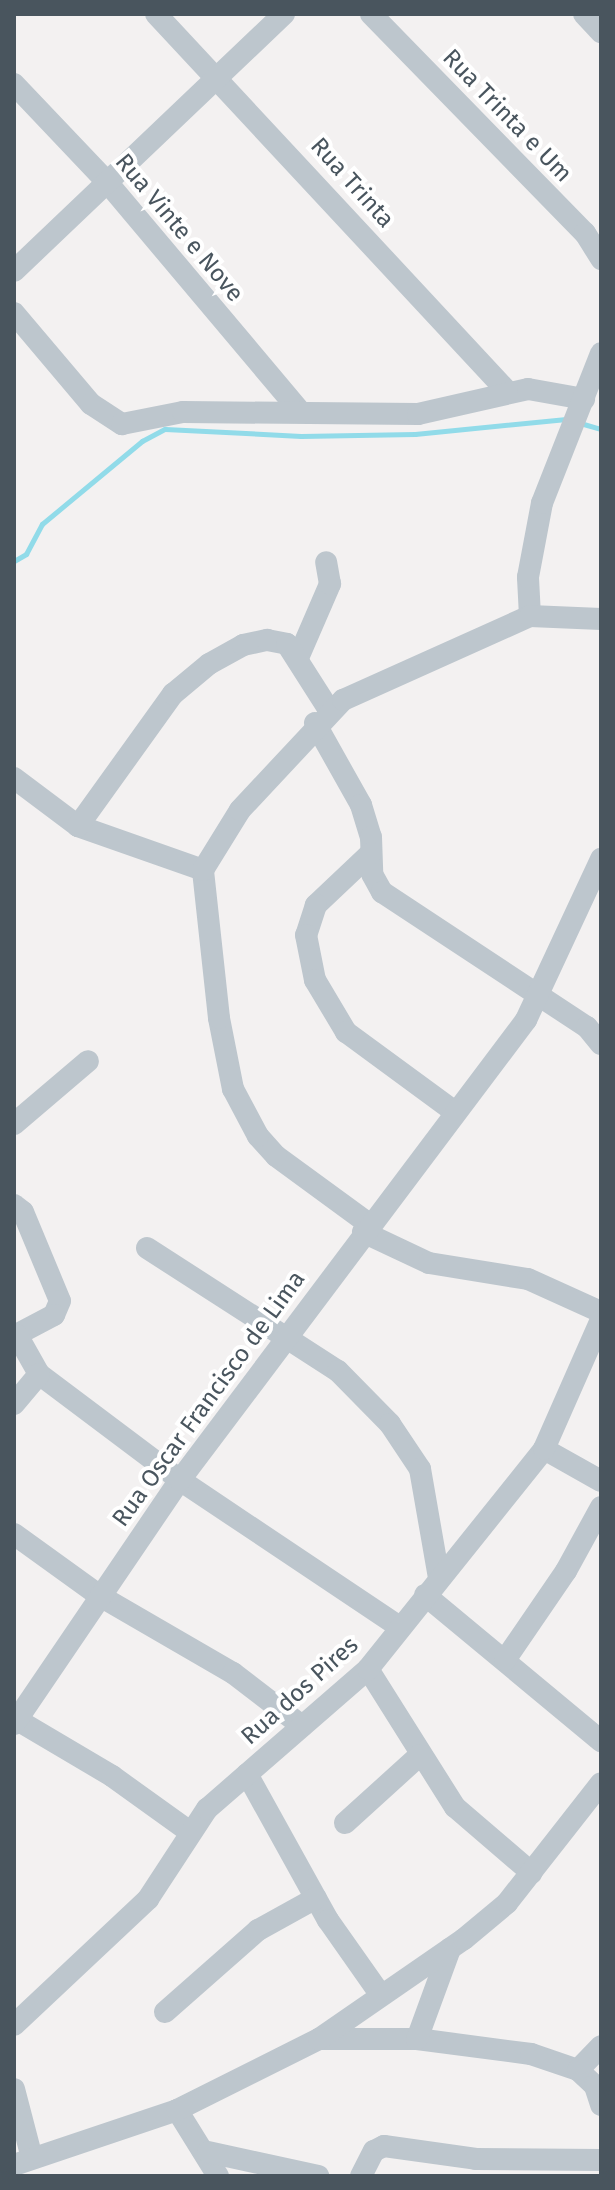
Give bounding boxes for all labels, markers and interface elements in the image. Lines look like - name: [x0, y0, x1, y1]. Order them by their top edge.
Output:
- street label: Rua Trinta e Um: [436, 44, 578, 188]
- street label: Rua Trinta: [304, 132, 400, 234]
- street label: Rua Vinte e Nove: [109, 148, 249, 308]
- street label: Rua Oscar Francisco de Lima: [107, 1266, 311, 1532]
- street label: Rua dos Pires: [236, 1631, 364, 1751]

